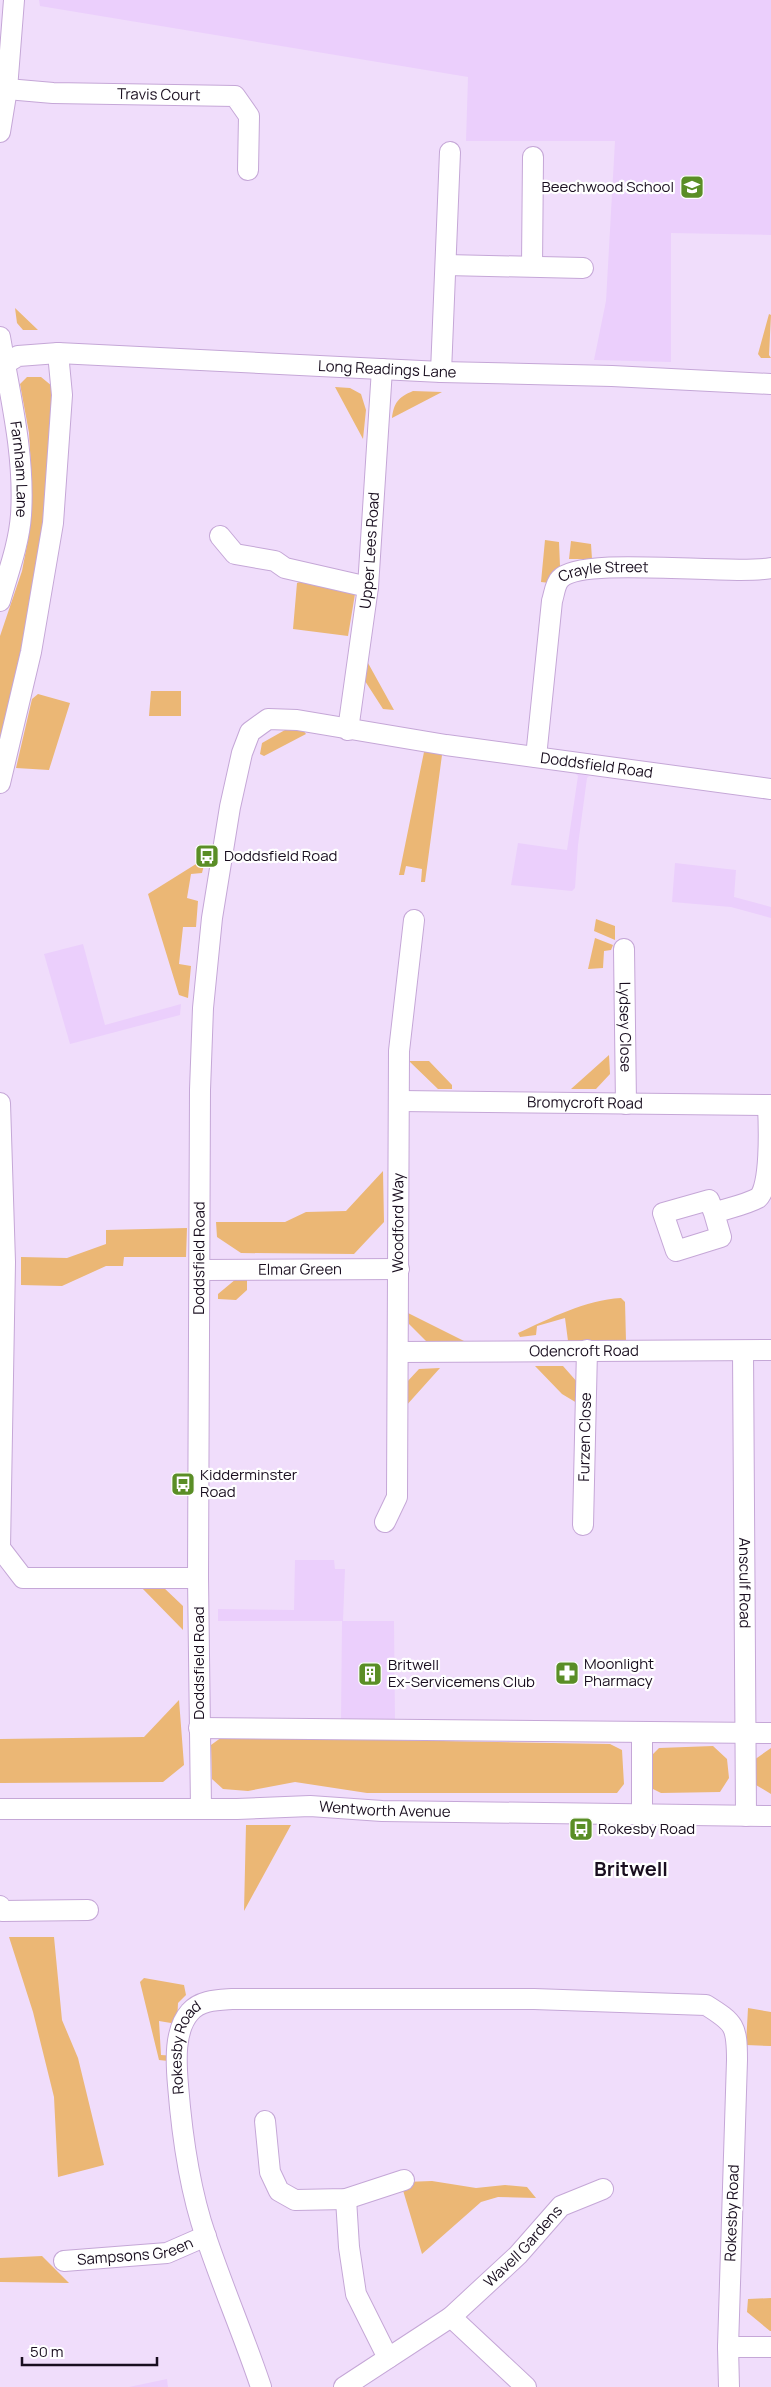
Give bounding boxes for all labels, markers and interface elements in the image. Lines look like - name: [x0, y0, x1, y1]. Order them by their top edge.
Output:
- street label: Travis Court: [117, 83, 201, 105]
- school or university icon: Beechwood School: [679, 174, 705, 200]
- place label: Beechwood School: [542, 176, 674, 197]
- street label: Long Readings Lane: [318, 355, 457, 382]
- street label: Farnham Lane: [5, 420, 33, 518]
- street label: Upper Lees Road: [354, 491, 384, 610]
- street label: Crayle Street: [554, 556, 649, 587]
- street label: Doddsfield Road: [539, 747, 654, 783]
- bus stop icon: Doddsfield Road: [194, 843, 220, 869]
- place label: Doddsfield Road: [224, 845, 337, 866]
- street label: Lydsey Close: [614, 982, 637, 1073]
- street label: Bromycroft Road: [527, 1091, 643, 1114]
- street label: Woodford Way: [387, 1173, 408, 1273]
- street label: Doddsfield Road: [188, 1201, 210, 1315]
- street label: Elmar Green: [258, 1258, 342, 1280]
- street label: Odencroft Road: [529, 1340, 639, 1361]
- street label: Furzen Close: [573, 1392, 596, 1482]
- place label: Kidderminster Road: [200, 1464, 298, 1502]
- bus stop icon: Kidderminster Road: [170, 1471, 196, 1497]
- street label: Ansculf Road: [734, 1537, 756, 1629]
- street label: Doddsfield Road: [188, 1606, 209, 1720]
- place label: Moonlight Pharmacy: [584, 1653, 654, 1691]
- place label: Britwell Ex-Servicemens Club: [388, 1654, 535, 1692]
- pharmacy icon: Moonlight Pharmacy: [554, 1660, 580, 1686]
- building icon: Britwell Ex-Servicemens Club: [357, 1661, 383, 1687]
- street label: Wentworth Avenue: [318, 1796, 451, 1822]
- bus stop icon: Rokesby Road: [568, 1816, 594, 1842]
- place label: Rokesby Road: [598, 1818, 695, 1839]
- district label: Britwell: [594, 1855, 668, 1882]
- street label: Rokesby Road: [166, 1995, 205, 2095]
- street label: Rokesby Road: [719, 2164, 744, 2262]
- street label: Wavell Gardens: [479, 2200, 567, 2292]
- street label: Sampsons Green: [76, 2232, 196, 2270]
- scale bar: [22, 2334, 158, 2366]
- text: 50 m: [30, 2341, 64, 2362]

